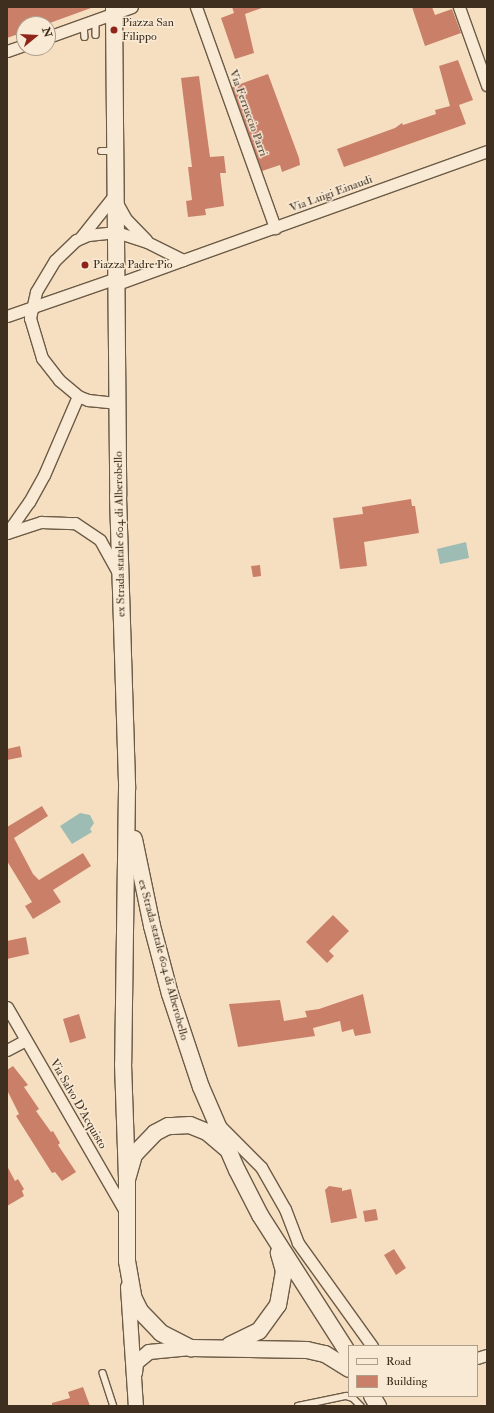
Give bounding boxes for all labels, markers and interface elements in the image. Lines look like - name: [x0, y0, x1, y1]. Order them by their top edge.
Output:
- north arrow: [16, 16, 56, 56]
- place label: Piazza San Filippo: [122, 16, 174, 44]
- marker: Piazza San Filippo: [109, 25, 119, 35]
- text: N: [39, 26, 55, 39]
- street label: Via Ferruccio Parri: [226, 68, 270, 158]
- street label: Via Luigi Einaudi: [288, 172, 374, 216]
- place label: Piazza Padre Pio: [93, 258, 173, 272]
- marker: Piazza Padre Pio: [80, 260, 90, 270]
- street label: ex Strada statale 604 di Alberobello: [111, 451, 129, 617]
- street label: ex Strada statale 604 di Alberobello: [135, 878, 191, 1042]
- street label: Via Salvo D'Acquisto: [46, 1057, 110, 1151]
- legend: [348, 1345, 478, 1397]
- text: Road: [386, 1354, 411, 1369]
- text: Building: [386, 1374, 427, 1389]

